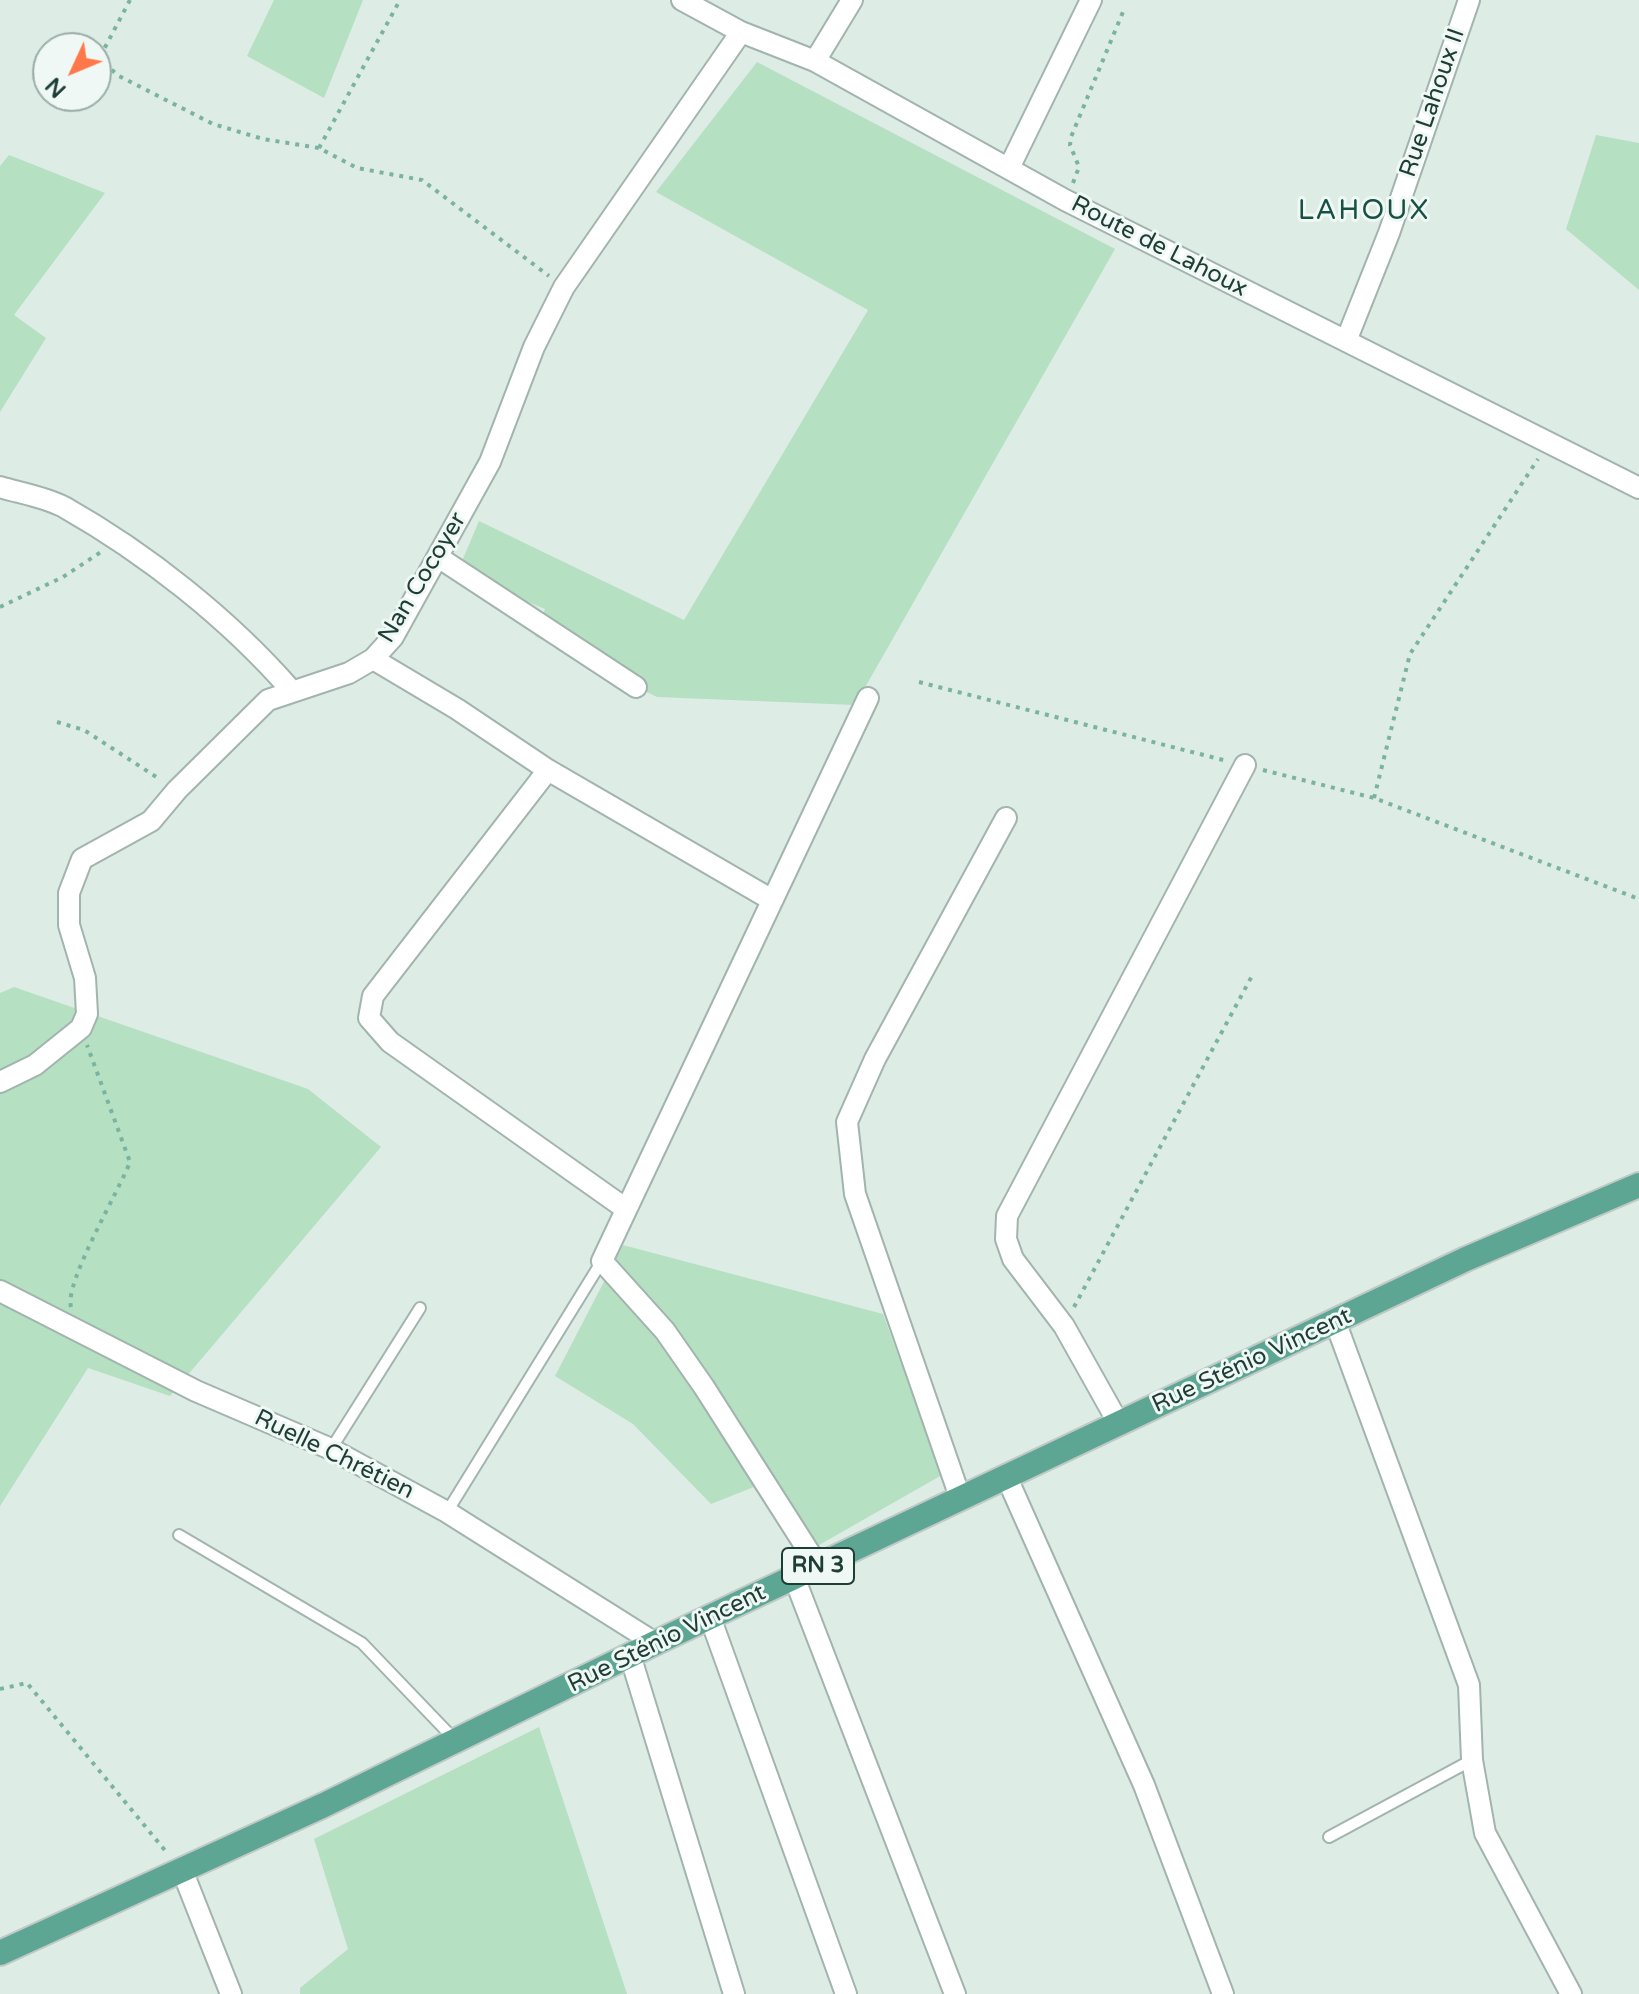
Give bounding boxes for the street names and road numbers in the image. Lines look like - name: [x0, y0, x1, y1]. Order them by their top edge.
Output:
- street label: Rue Lahoux II: [1394, 25, 1472, 181]
- street label: Route de Lahoux: [1066, 190, 1252, 304]
- street label: Nan Cocoyer: [373, 508, 473, 648]
- street label: Rue Sténio Vincent: [1148, 1302, 1356, 1420]
- street label: Ruelle Chrétien: [249, 1404, 419, 1506]
- road number: RN 3: [782, 1548, 854, 1584]
- street label: Rue Sténio Vincent: [563, 1579, 771, 1699]

